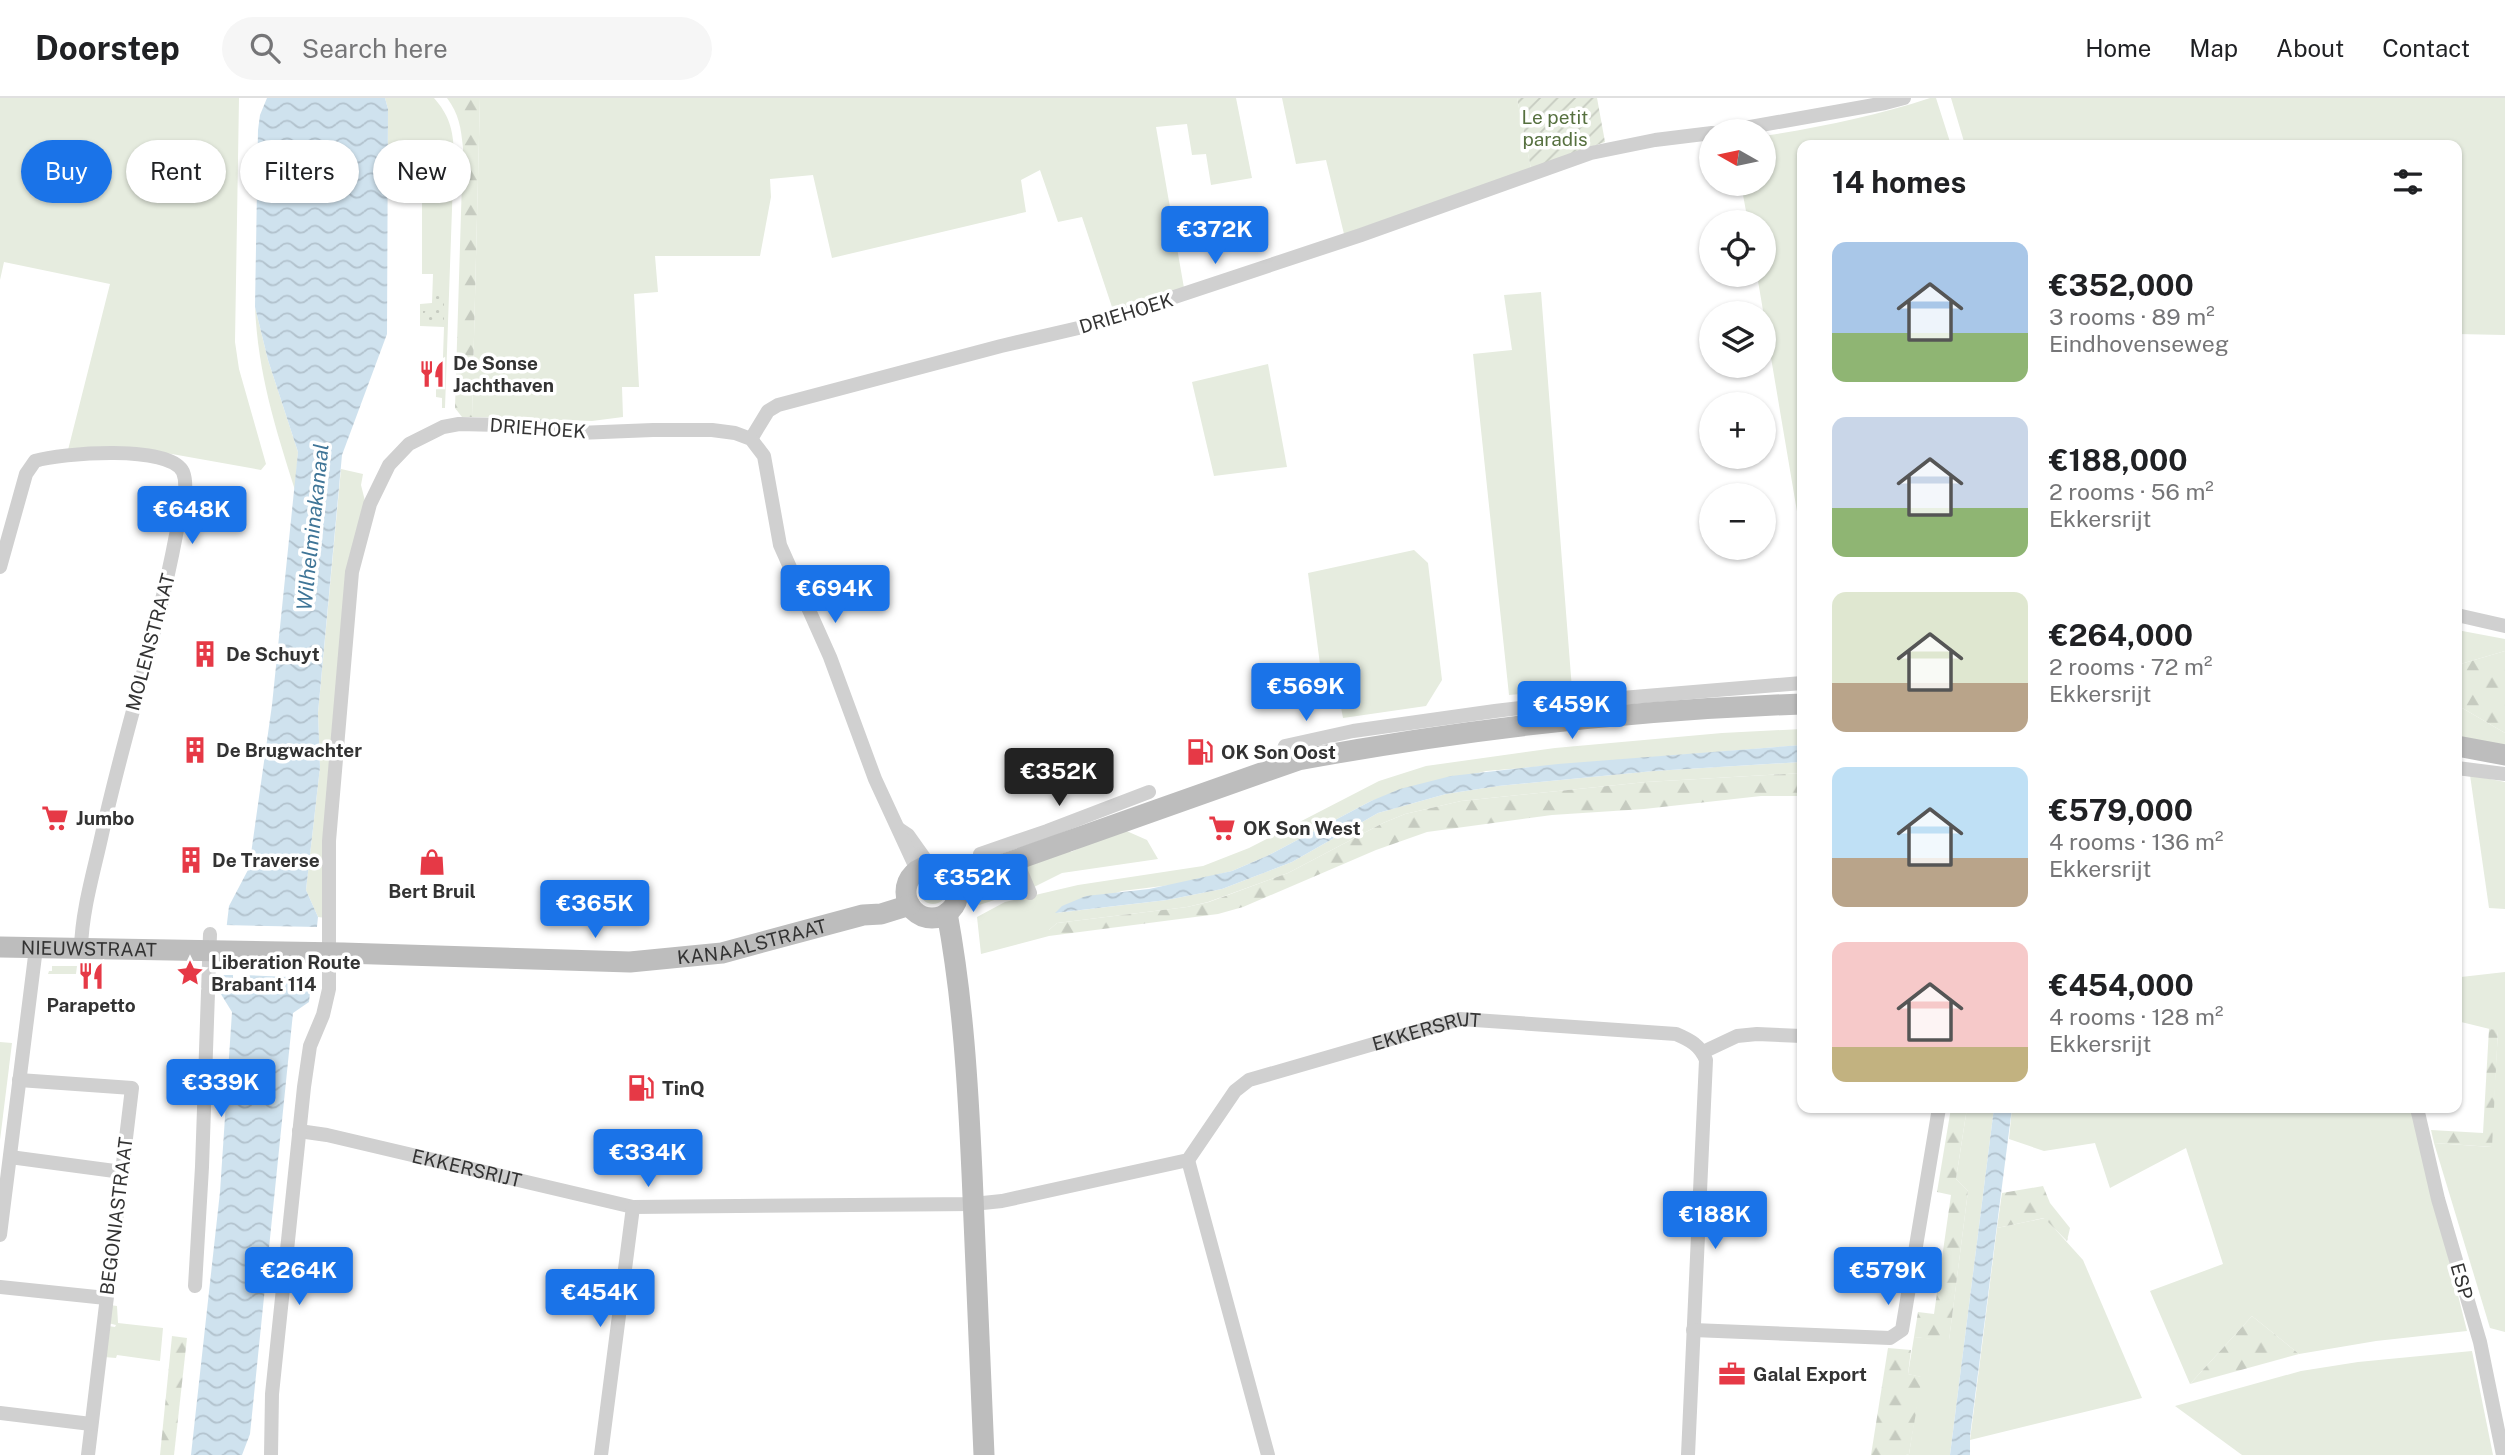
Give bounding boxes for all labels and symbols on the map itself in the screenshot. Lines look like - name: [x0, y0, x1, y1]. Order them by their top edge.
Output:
- park label: Le petit paradis: [1522, 106, 1588, 150]
- north arrow: [1699, 119, 1776, 196]
- pin: €372K: [1166, 206, 1264, 266]
- street label: DRIEHOEK: [1077, 288, 1175, 338]
- place label: De Sonse Jachthaven: [453, 352, 554, 396]
- restaurant icon: De Sonse Jachthaven: [417, 359, 447, 389]
- street label: DRIEHOEK: [489, 414, 587, 442]
- water label: Wilhelminakanaal: [291, 442, 334, 612]
- pin: €648K: [143, 486, 241, 546]
- pin: €694K: [786, 566, 884, 625]
- street label: MOLENSTRAAT: [121, 571, 179, 713]
- building icon: De Schuyt: [190, 639, 220, 669]
- place label: De Schuyt: [226, 643, 320, 665]
- pin: €569K: [1257, 664, 1355, 723]
- pin: €459K: [1523, 682, 1621, 741]
- building icon: De Brugwachter: [180, 735, 210, 765]
- fuel station icon: OK Son Oost: [1185, 737, 1215, 767]
- place label: De Brugwachter: [216, 739, 362, 761]
- place label: OK Son Oost: [1221, 741, 1336, 763]
- pin: €352K: [1010, 748, 1108, 808]
- supermarket icon: Jumbo: [40, 803, 70, 833]
- place label: Jumbo: [76, 807, 135, 829]
- supermarket icon: OK Son West: [1207, 813, 1237, 843]
- place label: OK Son West: [1243, 817, 1361, 839]
- building icon: De Traverse: [176, 845, 206, 875]
- shop icon: Bert Bruil: [417, 847, 447, 877]
- place label: De Traverse: [212, 849, 320, 871]
- pin: €352K: [924, 854, 1022, 914]
- place label: Bert Bruil: [388, 880, 476, 902]
- pin: €365K: [546, 880, 644, 940]
- street label: KANAALSTRAAT: [676, 914, 829, 968]
- street label: NIEUWSTRAAT: [21, 936, 157, 961]
- place label: Liberation Route Brabant 114: [211, 951, 361, 995]
- place icon: Liberation Route Brabant 114: [175, 958, 205, 988]
- restaurant icon: Parapetto: [76, 961, 106, 991]
- place label: Parapetto: [46, 994, 136, 1016]
- street label: EKKERSRIJT: [1369, 1008, 1481, 1055]
- pin: €339K: [172, 1060, 270, 1119]
- fuel station icon: TinQ: [626, 1073, 656, 1103]
- place label: TinQ: [662, 1077, 705, 1099]
- pin: €334K: [599, 1130, 697, 1189]
- street label: BEGONIASTRAAT: [95, 1136, 137, 1296]
- street label: EKKERSRIJT: [410, 1144, 524, 1191]
- pin: €188K: [1666, 1192, 1764, 1251]
- pin: €264K: [250, 1248, 348, 1307]
- pin: €579K: [1839, 1248, 1937, 1307]
- street label: ESP: [2446, 1260, 2478, 1302]
- pin: €454K: [551, 1270, 649, 1329]
- office icon: Galal Export: [1717, 1359, 1747, 1389]
- place label: Galal Export: [1753, 1363, 1867, 1385]

